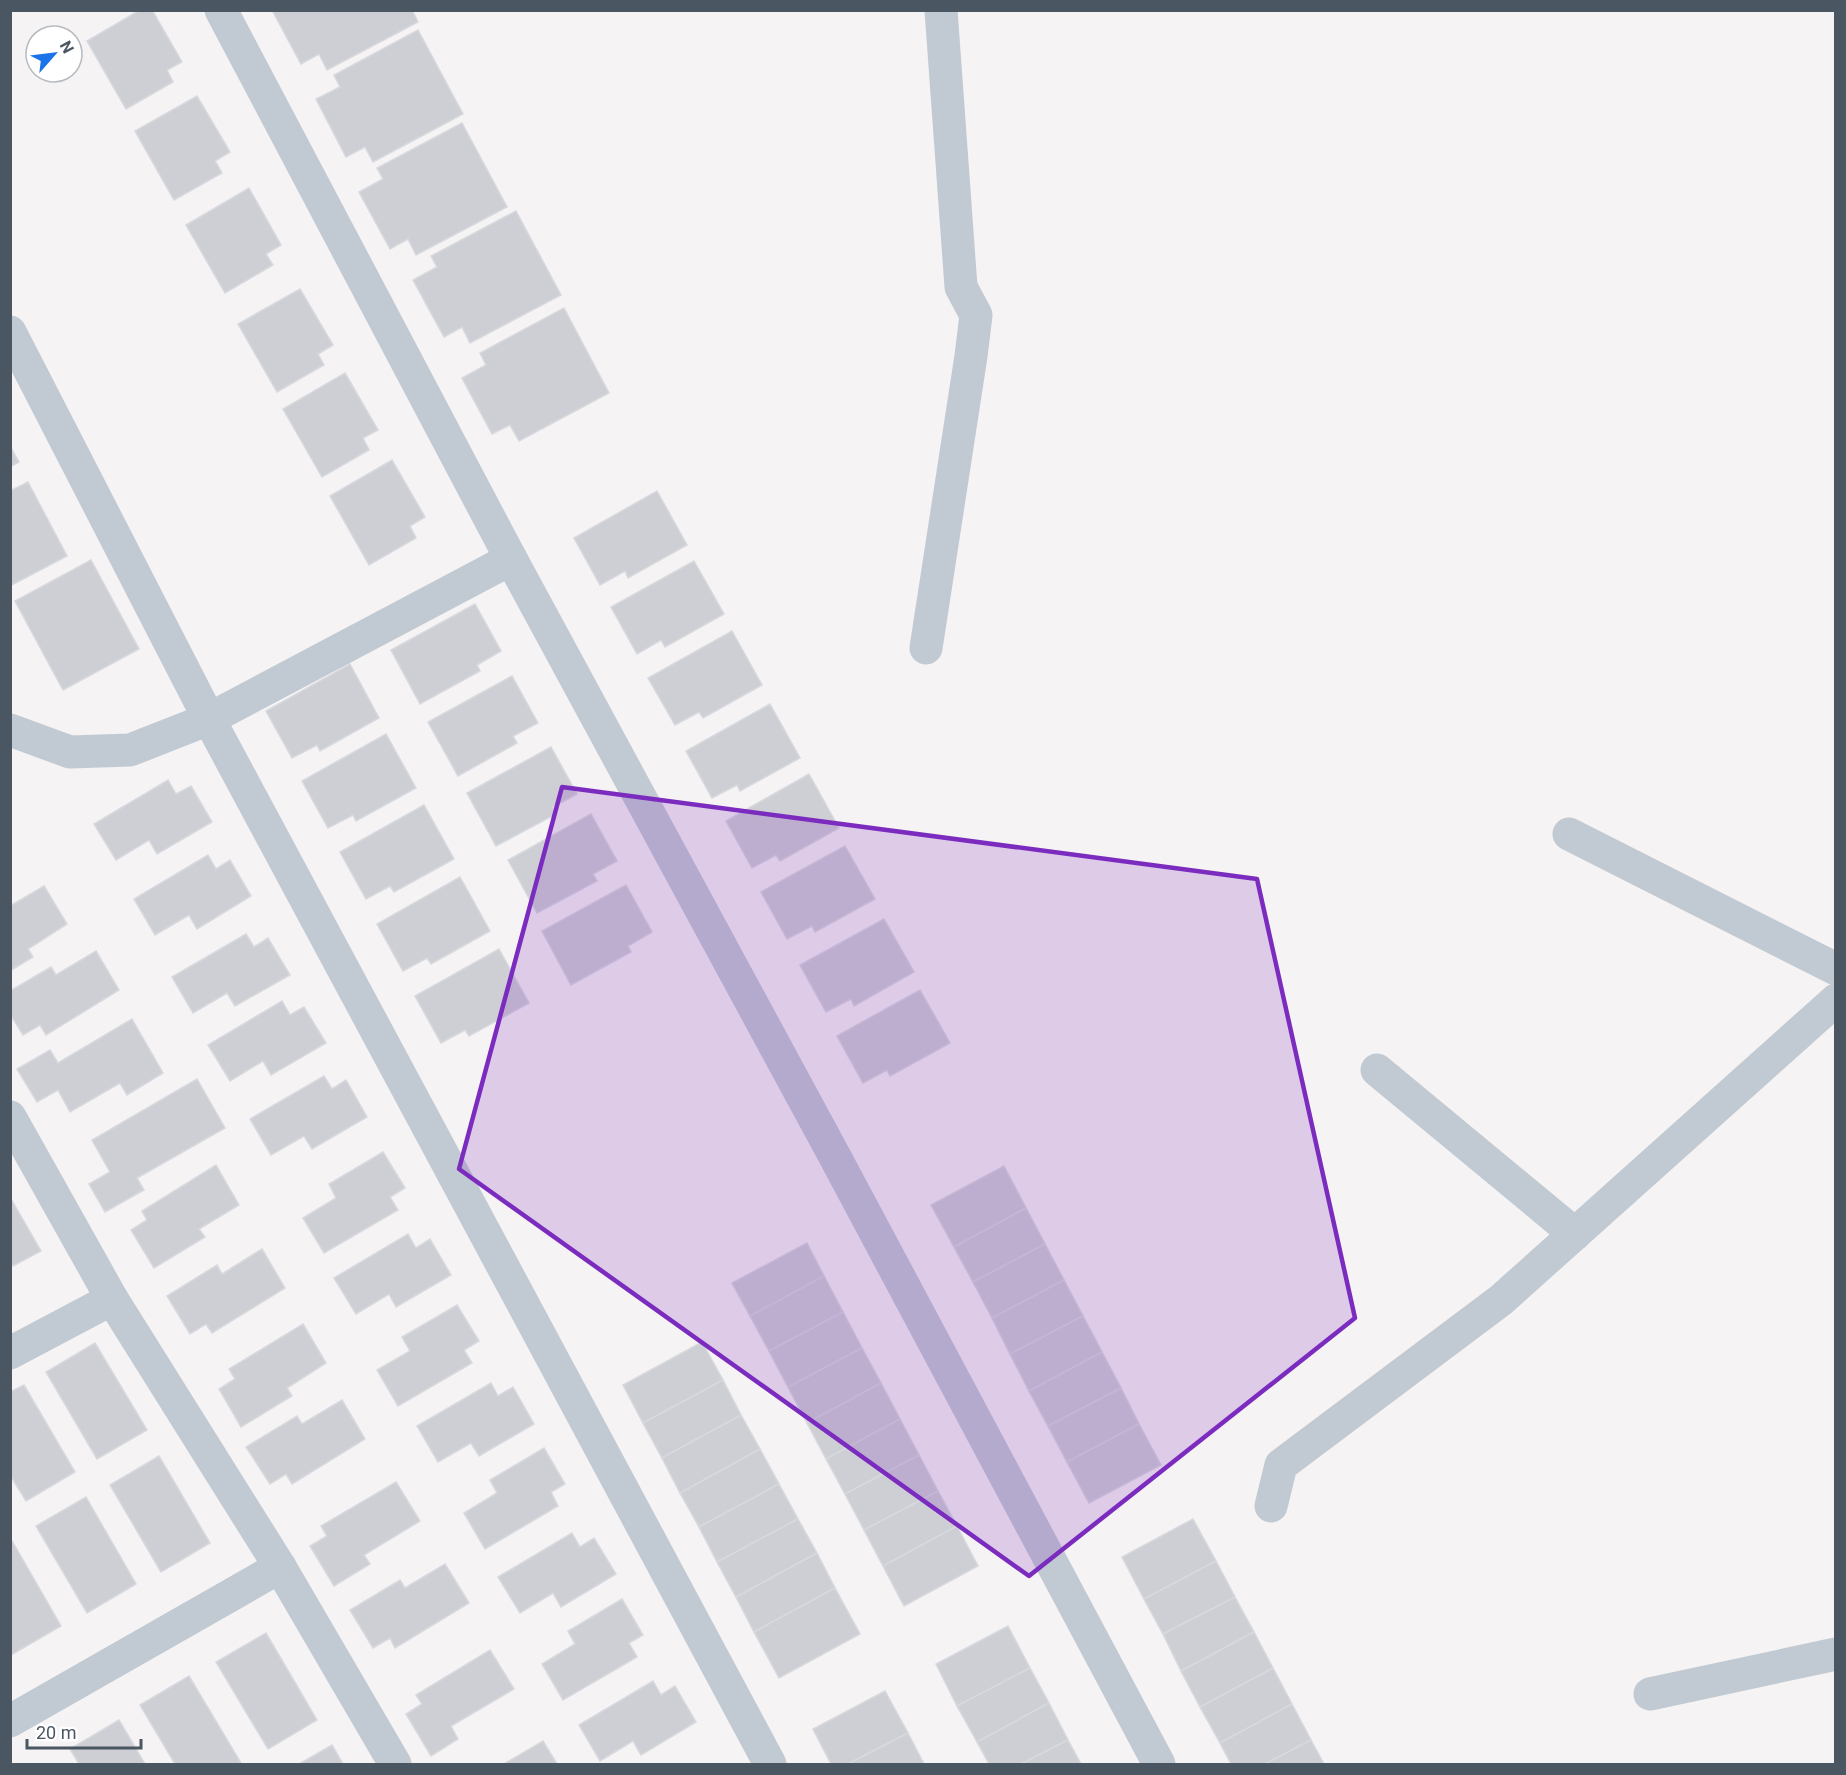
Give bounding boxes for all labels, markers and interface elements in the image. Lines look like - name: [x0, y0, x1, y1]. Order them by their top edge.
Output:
- north arrow: [24, 24, 84, 84]
- text: N: [56, 38, 78, 57]
- scale bar: [27, 1712, 141, 1750]
- text: 20 m: [36, 1722, 76, 1743]

